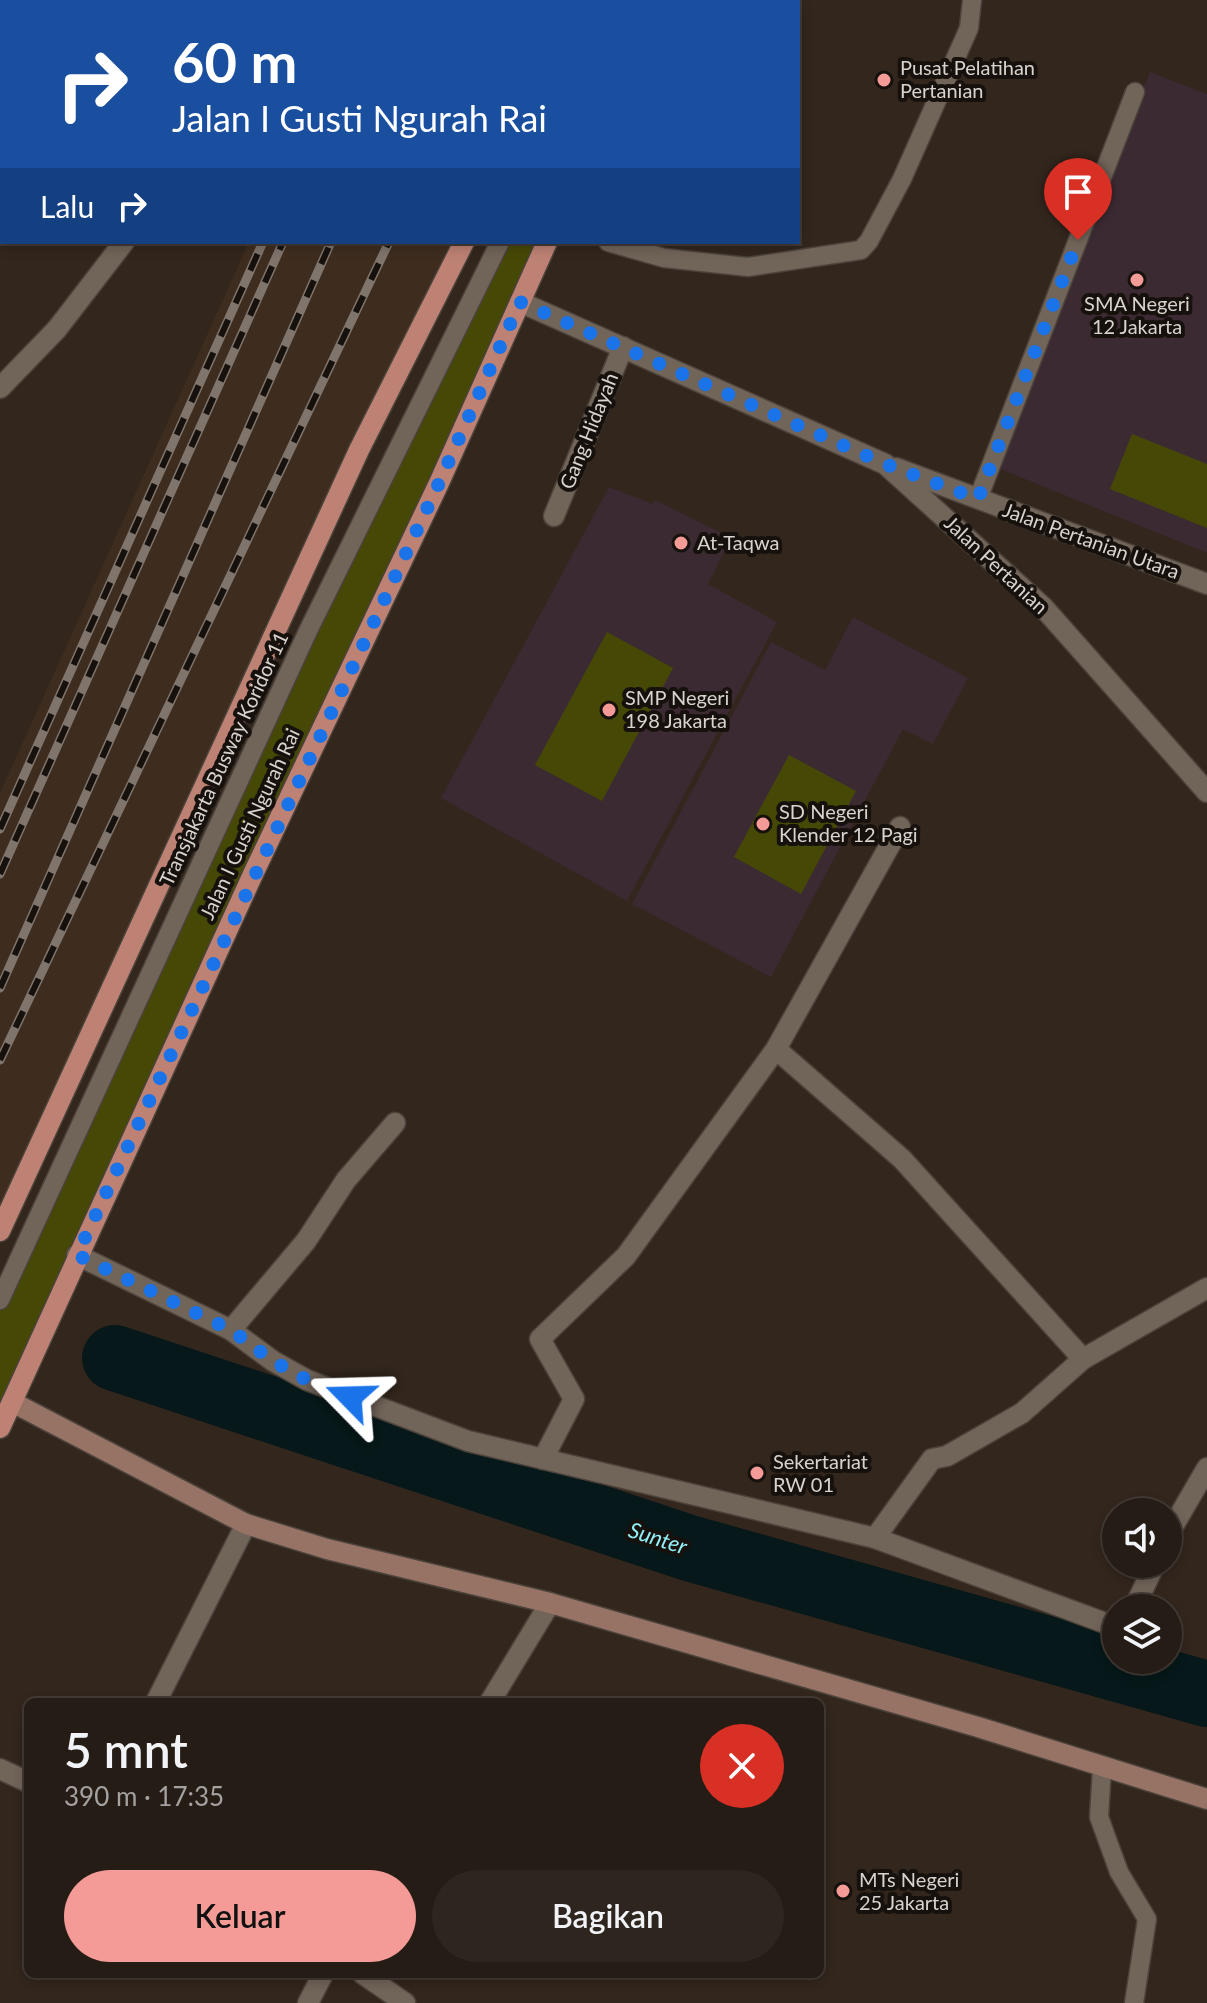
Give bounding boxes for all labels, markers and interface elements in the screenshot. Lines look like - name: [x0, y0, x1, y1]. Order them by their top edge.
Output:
- text: 60 m: [172, 28, 297, 95]
- icon: right: [40, 32, 144, 136]
- place label: Pusat Pelatihan Pertanian: [900, 55, 1035, 102]
- marker: Pusat Pelatihan Pertanian: [875, 71, 893, 89]
- text: Jalan I Gusti Ngurah Rai: [172, 96, 547, 140]
- pin: [1044, 158, 1112, 240]
- icon: arrive: [1056, 170, 1100, 214]
- icon: right: [110, 184, 154, 228]
- text: Lalu: [40, 188, 94, 224]
- marker: SMA Negeri 12 Jakarta: [1128, 271, 1146, 289]
- place label: SMA Negeri 12 Jakarta: [1084, 291, 1190, 338]
- street label: Gang Hidayah: [554, 369, 622, 492]
- street label: Jalan Pertanian Utara: [1000, 497, 1183, 583]
- street label: Jalan Pertanian: [940, 510, 1053, 618]
- place label: At-Taqwa: [697, 530, 780, 554]
- marker: At-Taqwa: [672, 534, 690, 552]
- street label: Transjakarta Busway Koridor 11: [154, 628, 293, 889]
- place label: SMP Negeri 198 Jakarta: [625, 685, 729, 732]
- marker: SMP Negeri 198 Jakarta: [600, 701, 618, 719]
- street label: Jalan I Gusti Ngurah Rai: [194, 724, 304, 923]
- place label: SD Negeri Klender 12 Pagi: [779, 799, 918, 846]
- marker: SD Negeri Klender 12 Pagi: [754, 815, 772, 833]
- position arrow: [308, 1355, 392, 1439]
- place label: Sekertariat RW 01: [773, 1449, 868, 1496]
- marker: Sekertariat RW 01: [748, 1464, 766, 1482]
- map controls: [1102, 1498, 1182, 1674]
- button: sound: [1102, 1498, 1182, 1578]
- water label: Sunter: [626, 1515, 691, 1560]
- button: layers: [1102, 1594, 1182, 1674]
- text: 5 mnt: [64, 1721, 188, 1778]
- button: close: [700, 1724, 784, 1808]
- text: 390 m · 17:35: [64, 1780, 224, 1812]
- place label: MTs Negeri 25 Jakarta: [859, 1867, 959, 1914]
- button: Keluar: [64, 1870, 416, 1962]
- button: Bagikan: [432, 1870, 784, 1962]
- marker: MTs Negeri 25 Jakarta: [834, 1882, 852, 1900]

